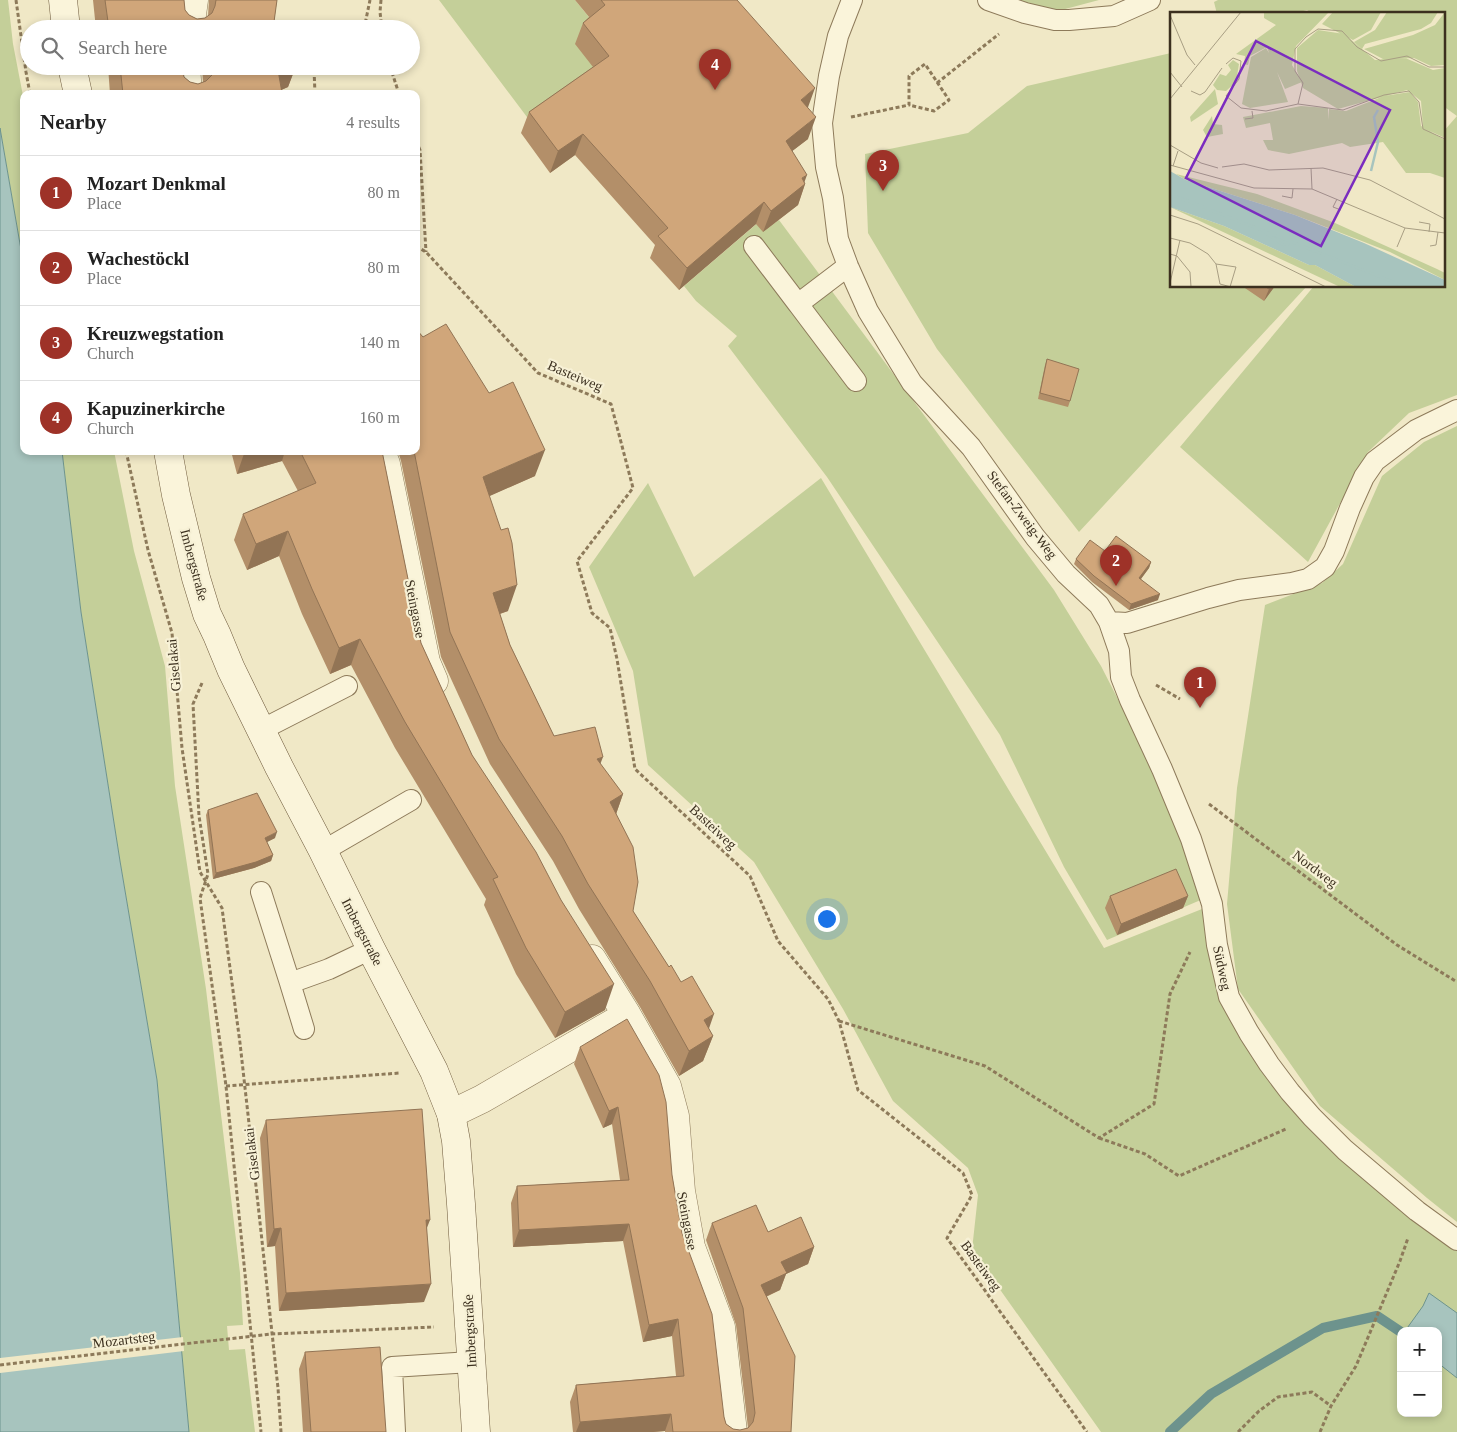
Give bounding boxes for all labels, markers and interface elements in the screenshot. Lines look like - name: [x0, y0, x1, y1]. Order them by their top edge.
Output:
- inset map: [1170, 12, 1444, 288]
- search box: [20, 20, 420, 75]
- icon: search: [38, 34, 66, 62]
- text: Search here: [78, 37, 167, 58]
- pin: 4: [699, 49, 731, 90]
- text: Nearby: [40, 110, 107, 134]
- text: 4 results: [346, 114, 400, 131]
- pin: 3: [867, 150, 899, 191]
- text: Mozart Denkmal: [87, 173, 226, 194]
- text: 1: [52, 184, 60, 201]
- text: 80 m: [368, 184, 400, 201]
- text: Place: [87, 195, 122, 212]
- text: Wachestöckl: [87, 248, 189, 269]
- text: 2: [52, 259, 60, 276]
- text: 80 m: [368, 259, 400, 276]
- text: Place: [87, 270, 122, 287]
- text: Kreuzwegstation: [87, 323, 224, 344]
- text: 3: [52, 334, 60, 351]
- text: 140 m: [360, 334, 400, 351]
- text: Church: [87, 345, 134, 362]
- street label: Basteiweg: [545, 358, 605, 394]
- text: Kapuzinerkirche: [87, 398, 225, 419]
- text: 4: [52, 409, 60, 426]
- text: 160 m: [360, 409, 400, 426]
- text: Church: [87, 420, 134, 437]
- street label: Stefan-Zweig-Weg: [984, 468, 1060, 562]
- street label: Imbergstraße: [177, 528, 211, 602]
- pin: 2: [1100, 545, 1132, 586]
- street label: Steingasse: [402, 579, 428, 639]
- street label: Giselakai: [164, 638, 184, 692]
- pin: 1: [1184, 667, 1216, 708]
- street label: Basteiweg: [687, 802, 739, 852]
- street label: Nordweg: [1290, 847, 1340, 891]
- street label: Imbergstraße: [339, 896, 385, 968]
- your location: [814, 906, 840, 932]
- street label: Südweg: [1210, 944, 1234, 992]
- street label: Giselakai: [241, 1127, 263, 1181]
- street label: Steingasse: [674, 1191, 700, 1251]
- street label: Basteiweg: [958, 1238, 1004, 1294]
- street label: Imbergstraße: [461, 1294, 479, 1368]
- map controls: [1397, 1327, 1442, 1417]
- button: +: [1397, 1327, 1442, 1372]
- street label: Mozartsteg: [92, 1329, 156, 1351]
- button: −: [1397, 1372, 1442, 1417]

